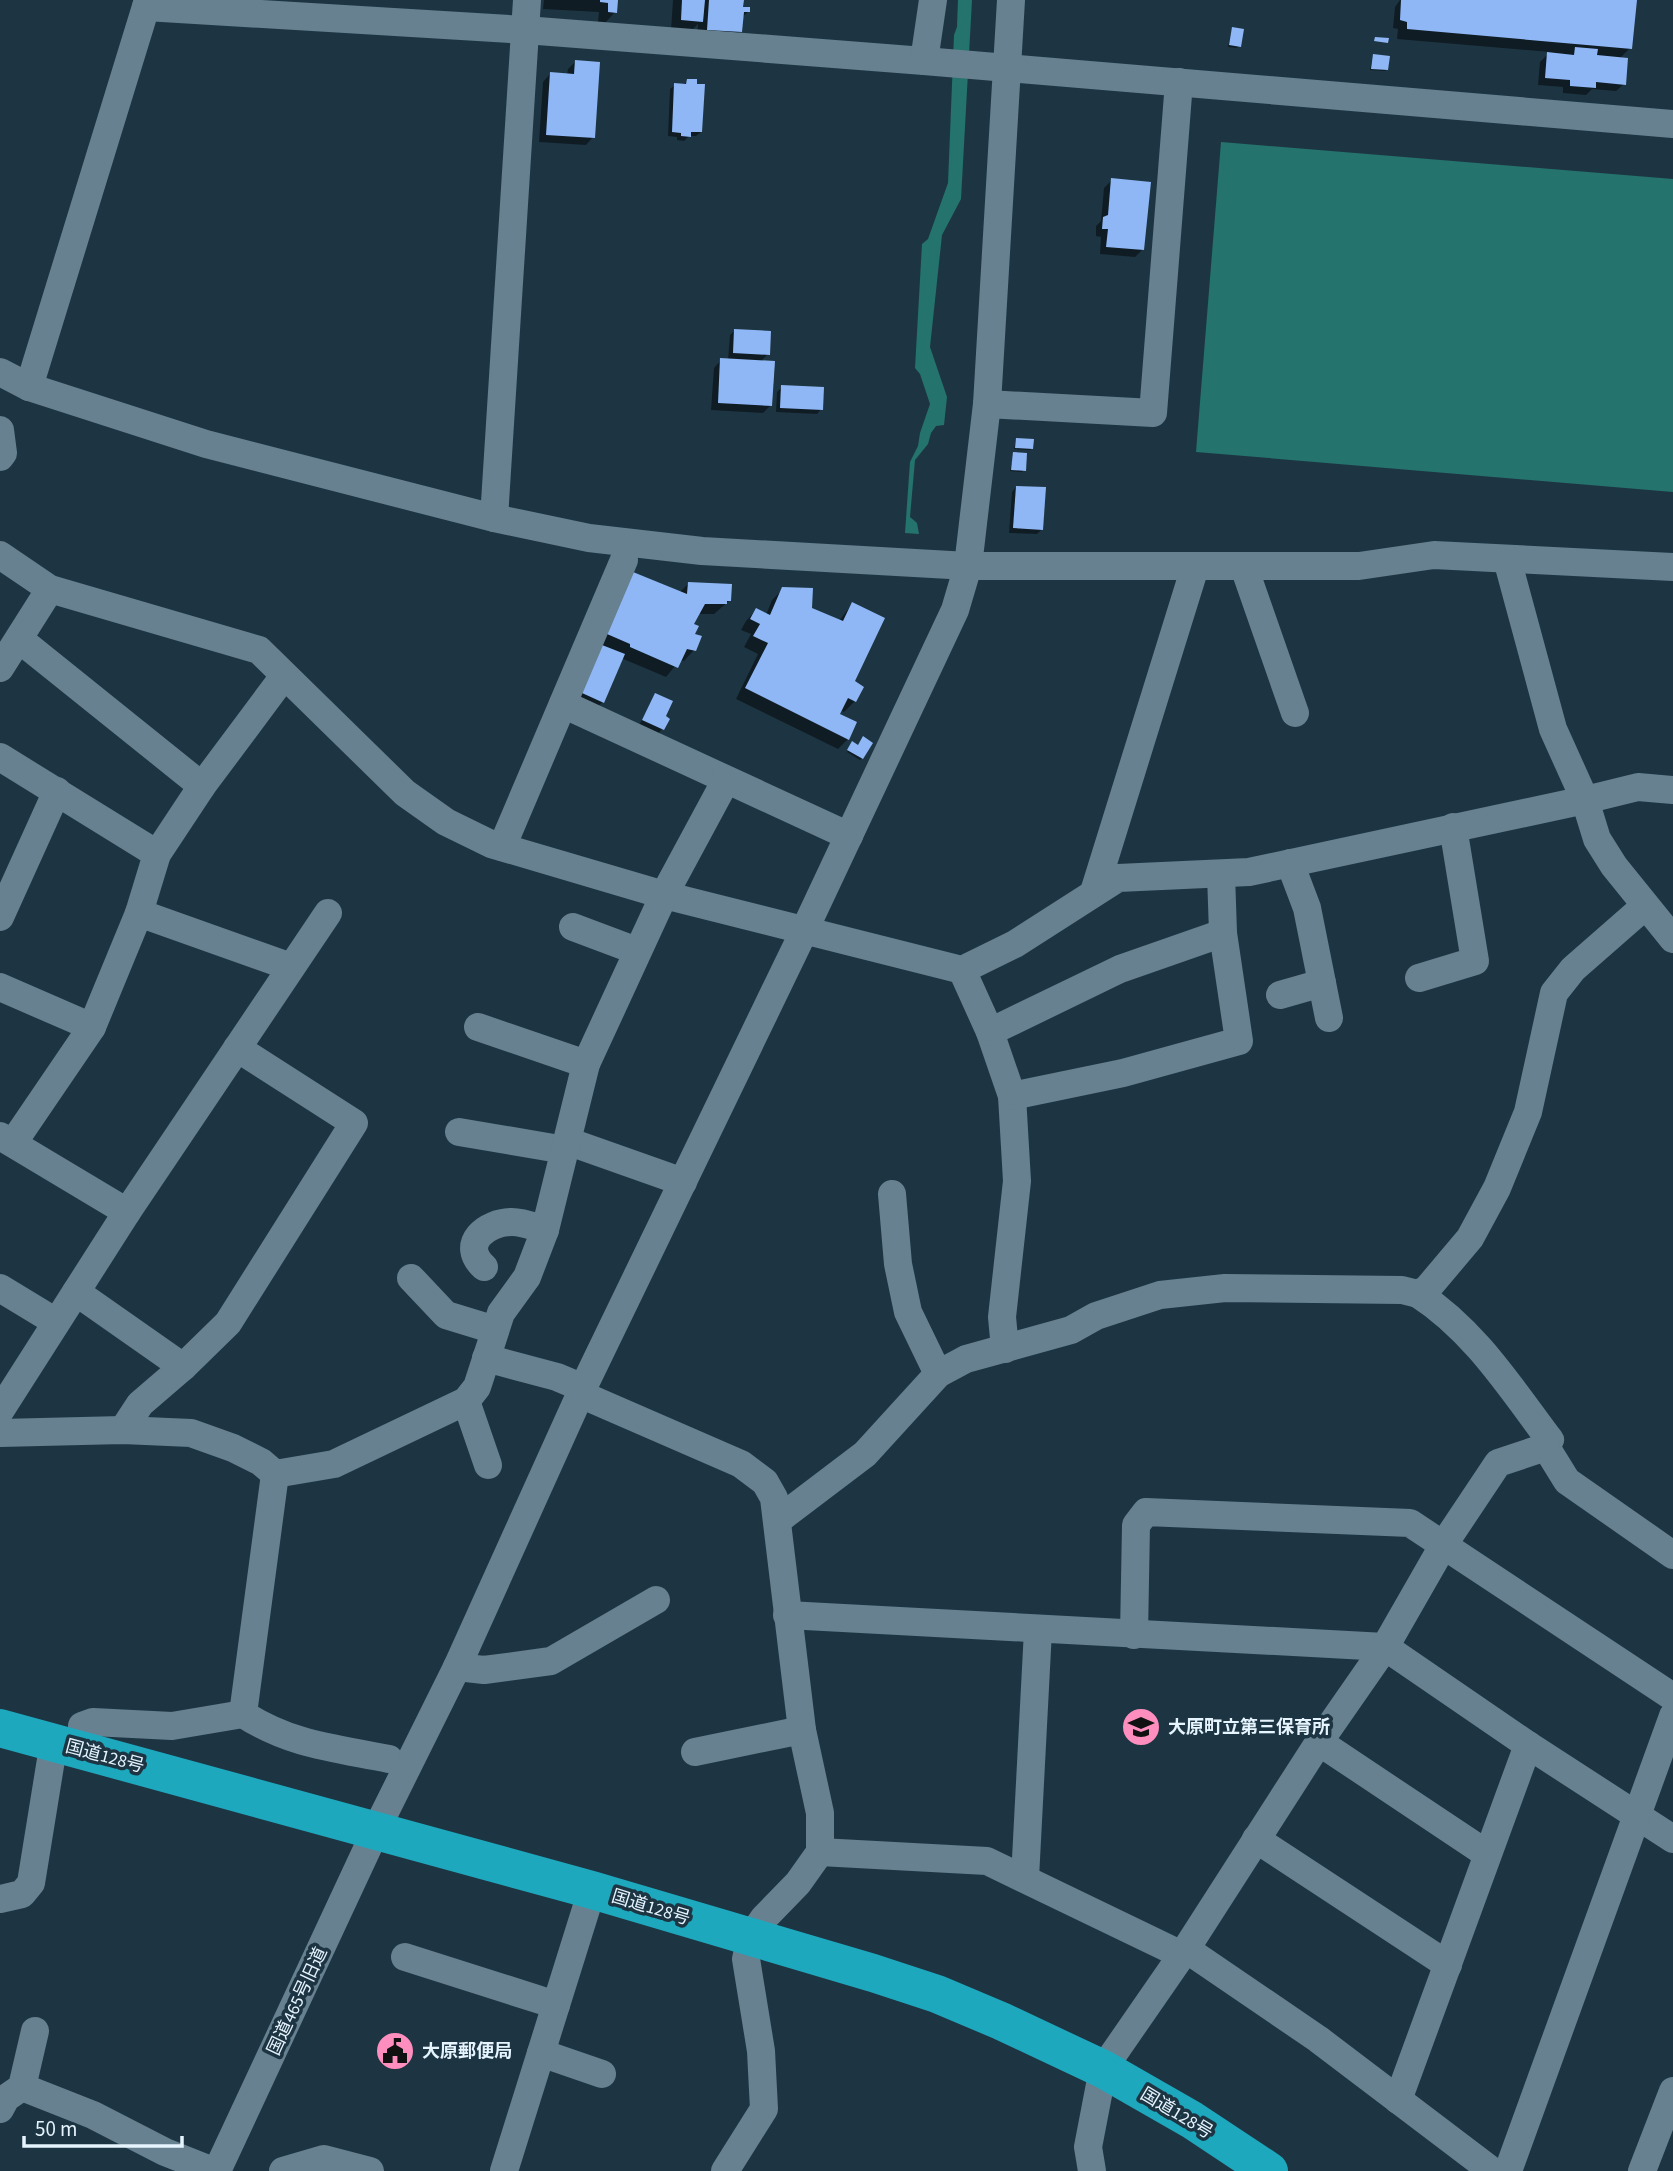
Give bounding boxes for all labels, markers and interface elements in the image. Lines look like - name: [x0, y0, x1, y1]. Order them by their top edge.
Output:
- school or university icon: 大原町立第三保育所: [1120, 1706, 1162, 1748]
- place label: 大原町立第三保育所: [1168, 1715, 1330, 1740]
- street label: 国道128号: [63, 1734, 147, 1779]
- street label: 国道128号: [609, 1884, 693, 1931]
- street label: 国道465号旧道: [261, 1943, 333, 2059]
- public building icon: 大原郵便局: [374, 2030, 416, 2072]
- place label: 大原郵便局: [422, 2039, 512, 2064]
- street label: 国道128号: [1136, 2082, 1218, 2145]
- scale bar: [24, 2104, 182, 2148]
- text: 50 m: [35, 2114, 77, 2144]

